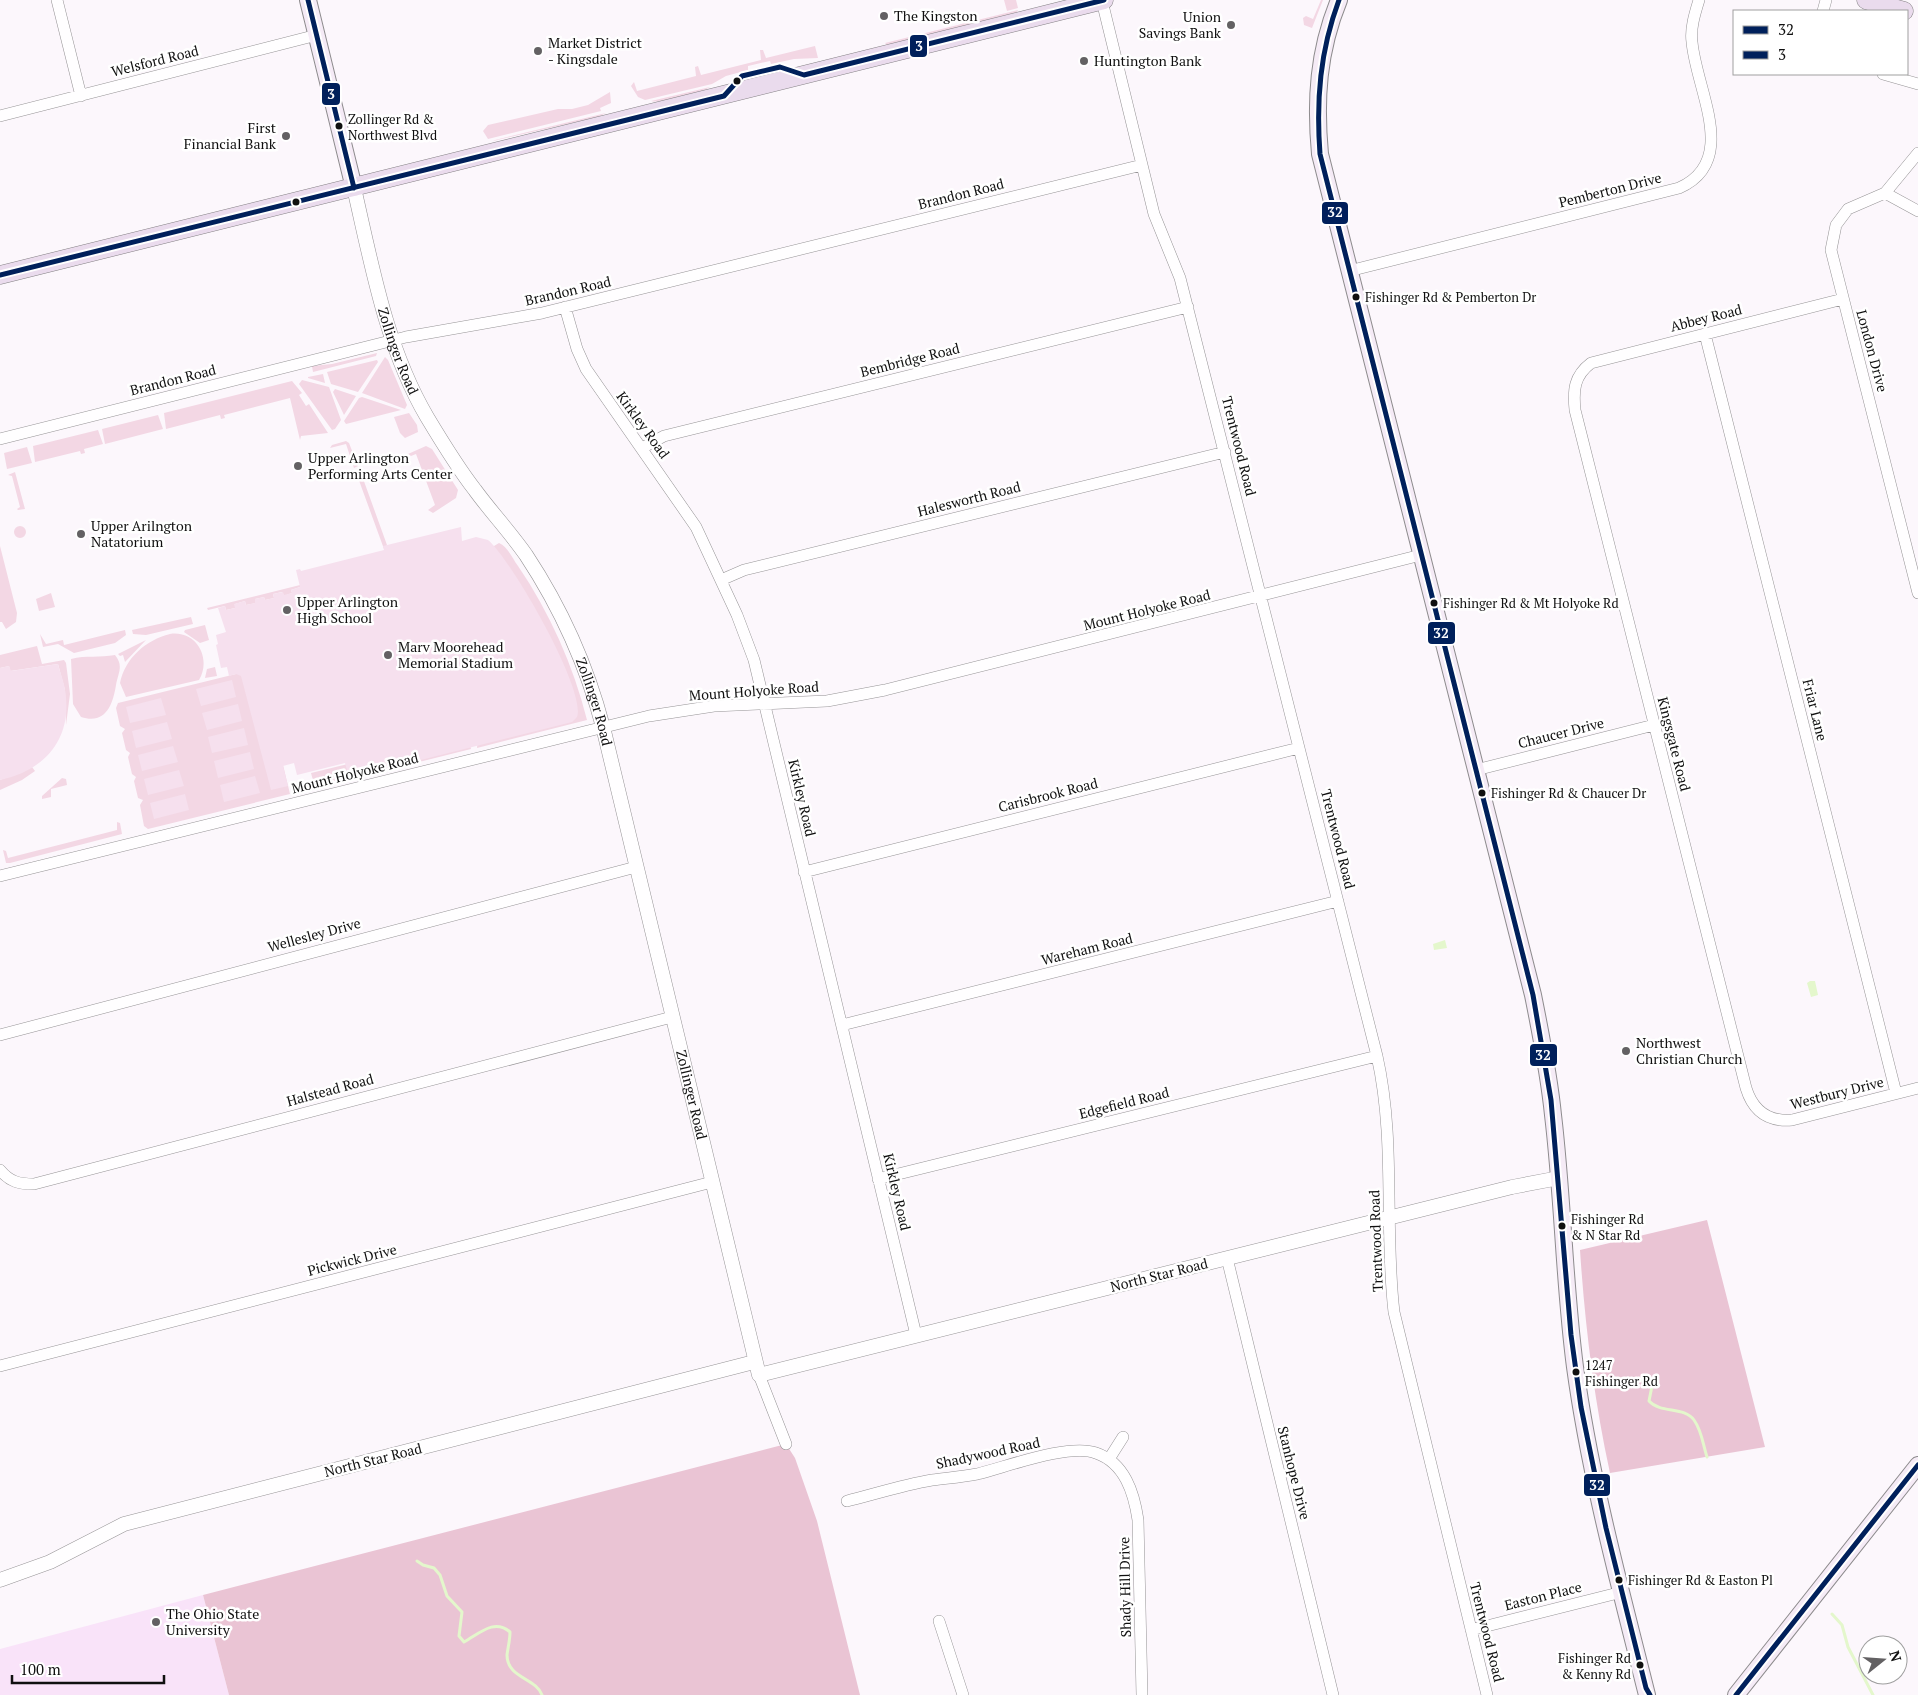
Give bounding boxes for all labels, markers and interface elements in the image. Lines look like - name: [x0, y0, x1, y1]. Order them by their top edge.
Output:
- place label: The Kingston: [894, 6, 978, 25]
- place label: Union Savings Bank: [1139, 7, 1222, 42]
- marker: The Kingston: [878, 10, 890, 22]
- legend: [1733, 10, 1908, 75]
- marker: Union Savings Bank: [1225, 19, 1237, 31]
- text: 32: [1778, 19, 1794, 39]
- place label: Market District - Kingsdale: [548, 33, 643, 68]
- line badge: 3: [909, 34, 928, 58]
- text: 3: [915, 36, 923, 55]
- street label: Welsford Road: [109, 40, 201, 81]
- text: 3: [1778, 44, 1786, 64]
- marker: Market District - Kingsdale: [532, 45, 544, 57]
- place label: Huntington Bank: [1094, 51, 1202, 70]
- marker: Huntington Bank: [1078, 55, 1090, 67]
- unlabelled marker: [732, 76, 742, 86]
- line badge: 3: [321, 82, 341, 106]
- text: 3: [327, 84, 335, 103]
- place label: Zollinger Rd & Northwest Blvd: [348, 110, 437, 144]
- place label: First Financial Bank: [184, 118, 277, 153]
- marker: Zollinger Rd & Northwest Blvd: [334, 121, 344, 131]
- marker: First Financial Bank: [280, 130, 292, 142]
- street label: Pemberton Drive: [1557, 168, 1663, 211]
- street label: Brandon Road: [916, 174, 1006, 213]
- unlabelled marker: [291, 197, 301, 207]
- line badge: 32: [1321, 201, 1349, 225]
- text: 32: [1327, 202, 1343, 221]
- street label: Brandon Road: [523, 271, 613, 310]
- place label: Fishinger Rd & Pemberton Dr: [1365, 288, 1536, 306]
- marker: Fishinger Rd & Pemberton Dr: [1351, 292, 1361, 302]
- street label: Abbey Road: [1668, 299, 1744, 336]
- street label: Zollinger Road: [374, 305, 424, 398]
- street label: London Drive: [1852, 308, 1893, 394]
- street label: Bembridge Road: [858, 338, 962, 381]
- street label: Brandon Road: [128, 360, 218, 399]
- street label: Kirkley Road: [613, 387, 674, 462]
- street label: Trentwood Road: [1218, 394, 1261, 498]
- place label: Upper Arlington Performing Arts Center: [308, 448, 453, 483]
- marker: Upper Arlington Performing Arts Center: [292, 460, 304, 472]
- street label: Halesworth Road: [915, 476, 1023, 521]
- place label: Upper Arilngton Natatorium: [91, 516, 193, 551]
- marker: Upper Arilngton Natatorium: [75, 528, 87, 540]
- street label: Mount Holyoke Road: [1081, 584, 1213, 634]
- place label: Upper Arlington High School: [297, 592, 399, 627]
- place label: Fishinger Rd & Mt Holyoke Rd: [1443, 594, 1619, 612]
- marker: Fishinger Rd & Mt Holyoke Rd: [1429, 598, 1439, 608]
- marker: Upper Arlington High School: [281, 604, 293, 616]
- line badge: 32: [1427, 621, 1456, 645]
- text: 32: [1433, 623, 1449, 642]
- place label: Marv Moorehead Memorial Stadium: [398, 637, 513, 672]
- marker: Marv Moorehead Memorial Stadium: [382, 649, 394, 661]
- street label: Zollinger Road: [572, 655, 617, 748]
- street label: Mount Holyoke Road: [688, 676, 820, 705]
- street label: Friar Lane: [1799, 677, 1832, 743]
- street label: Kingsgate Road: [1654, 695, 1695, 793]
- street label: Chaucer Drive: [1516, 713, 1606, 752]
- street label: Mount Holyoke Road: [289, 747, 421, 797]
- street label: Kirkley Road: [784, 757, 821, 839]
- street label: Carisbrook Road: [996, 773, 1100, 816]
- place label: Fishinger Rd & Chaucer Dr: [1491, 784, 1646, 802]
- street label: Trentwood Road: [1317, 787, 1360, 891]
- marker: Fishinger Rd & Chaucer Dr: [1477, 788, 1487, 798]
- street label: Wellesley Drive: [265, 913, 363, 956]
- street label: Wareham Road: [1039, 928, 1135, 969]
- place label: Northwest Christian Church: [1636, 1033, 1742, 1068]
- line badge: 32: [1529, 1043, 1558, 1067]
- text: 32: [1535, 1045, 1551, 1064]
- marker: Northwest Christian Church: [1620, 1045, 1632, 1057]
- street label: Zollinger Road: [672, 1048, 712, 1142]
- street label: Halstead Road: [284, 1069, 376, 1110]
- street label: Westbury Drive: [1788, 1072, 1886, 1113]
- street label: Edgefield Road: [1077, 1082, 1171, 1123]
- street label: Kirkley Road: [879, 1151, 916, 1233]
- street label: Trentwood Road: [1364, 1189, 1387, 1292]
- place label: Fishinger Rd & N Star Rd: [1571, 1210, 1644, 1244]
- marker: Fishinger Rd & N Star Rd: [1557, 1221, 1567, 1231]
- street label: Pickwick Drive: [305, 1239, 398, 1280]
- street label: North Star Road: [1108, 1253, 1210, 1296]
- place label: 1247 Fishinger Rd: [1585, 1356, 1658, 1390]
- marker: 1247 Fishinger Rd: [1571, 1367, 1581, 1377]
- street label: Stanhope Drive: [1274, 1424, 1315, 1522]
- street label: Shadywood Road: [934, 1432, 1042, 1473]
- street label: North Star Road: [322, 1438, 424, 1481]
- line badge: 32: [1583, 1473, 1611, 1497]
- text: 32: [1589, 1475, 1605, 1494]
- street label: Shady Hill Drive: [1114, 1537, 1135, 1638]
- place label: Fishinger Rd & Easton Pl: [1628, 1571, 1773, 1589]
- marker: Fishinger Rd & Easton Pl: [1614, 1575, 1624, 1585]
- street label: Easton Place: [1502, 1577, 1583, 1614]
- street label: Trentwood Road: [1466, 1580, 1509, 1684]
- place label: The Ohio State University: [166, 1604, 259, 1639]
- marker: The Ohio State University: [150, 1616, 162, 1628]
- north arrow: [1858, 1635, 1908, 1685]
- text: N: [1885, 1648, 1907, 1664]
- place label: Fishinger Rd & Kenny Rd: [1558, 1649, 1631, 1683]
- scale bar: [12, 1652, 165, 1684]
- text: 100 m: [20, 1659, 61, 1679]
- marker: Fishinger Rd & Kenny Rd: [1635, 1660, 1645, 1670]

